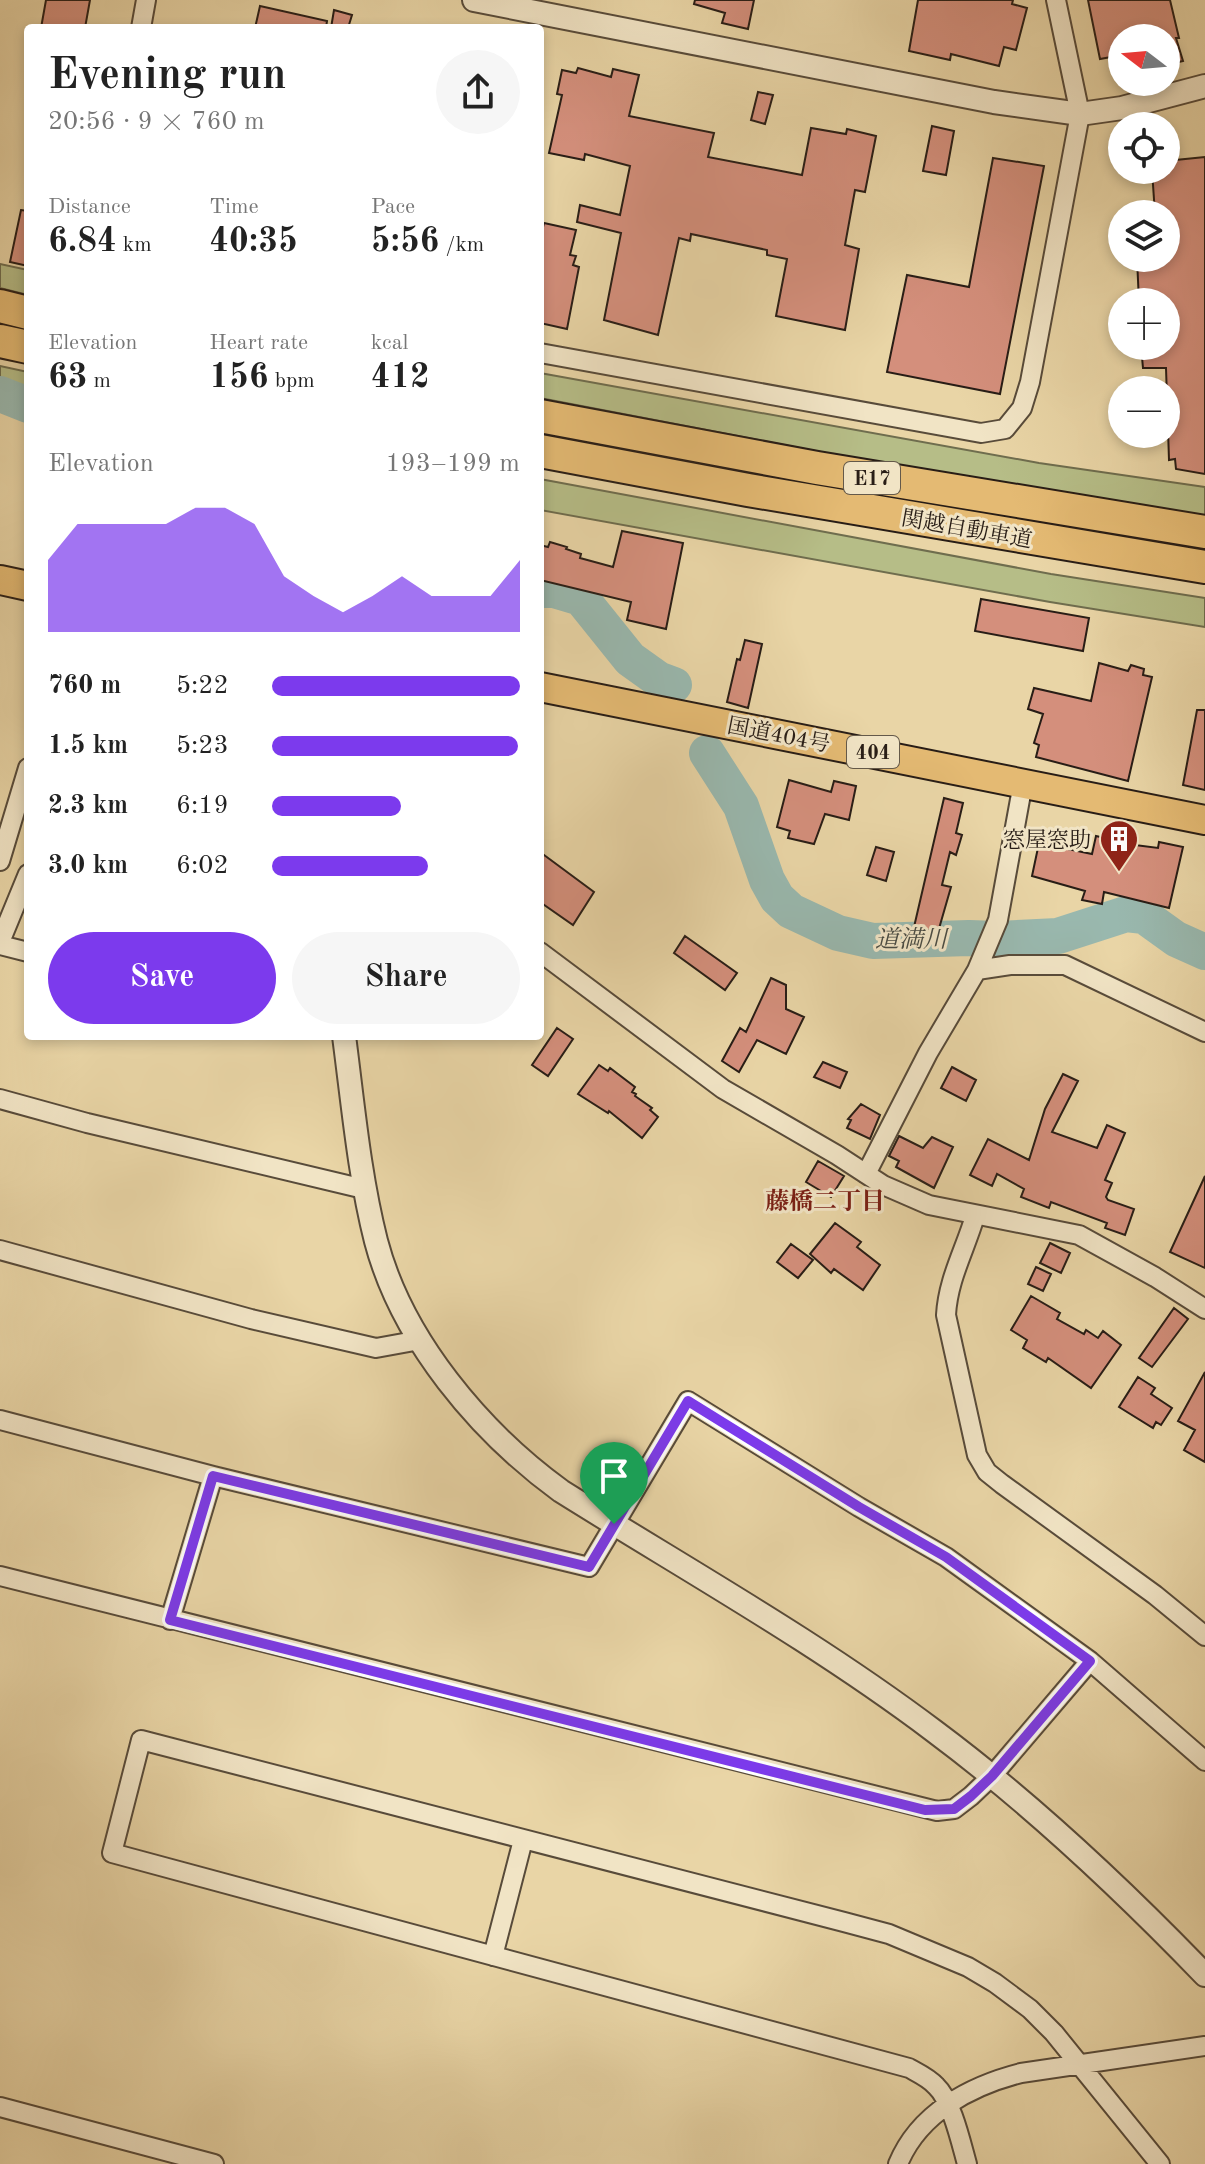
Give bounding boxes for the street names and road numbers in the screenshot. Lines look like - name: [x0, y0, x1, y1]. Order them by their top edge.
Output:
- road number: E17: [844, 462, 900, 494]
- street label: 関越自動車道: [900, 506, 1034, 552]
- street label: 国道404号: [725, 713, 832, 757]
- road number: 404: [847, 736, 899, 768]

